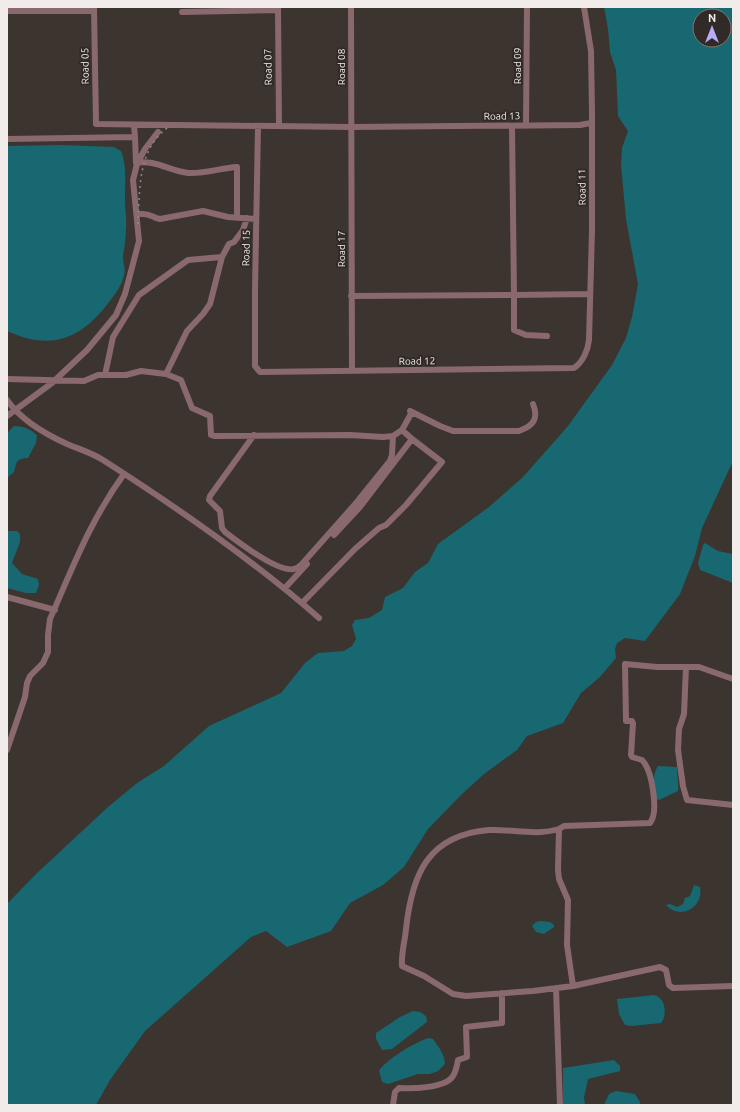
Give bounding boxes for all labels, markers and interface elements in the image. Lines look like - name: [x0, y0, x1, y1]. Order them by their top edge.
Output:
- north arrow: [692, 8, 732, 48]
- text: N: [708, 12, 716, 24]
- street label: Road 05: [79, 48, 91, 84]
- street label: Road 08: [336, 48, 347, 85]
- street label: Road 09: [512, 48, 523, 84]
- street label: Road 07: [262, 49, 274, 85]
- street label: Road 13: [484, 110, 520, 122]
- street label: Road 11: [576, 169, 588, 205]
- street label: Road 15: [240, 230, 252, 266]
- street label: Road 17: [336, 231, 347, 267]
- street label: Road 12: [399, 355, 435, 367]

